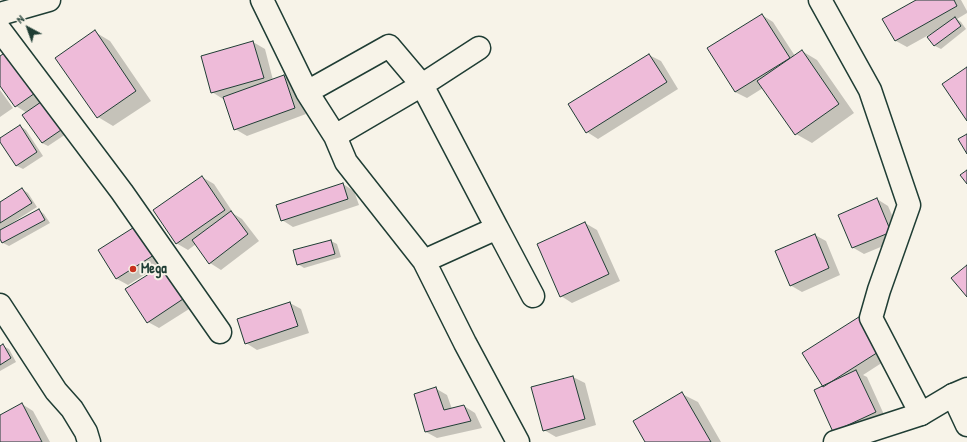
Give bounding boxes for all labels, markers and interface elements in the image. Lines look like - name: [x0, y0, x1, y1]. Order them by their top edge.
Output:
- north arrow: [8, 8, 48, 48]
- text: N: [13, 12, 27, 26]
- place label: Mega: [141, 261, 167, 277]
- marker: Mega: [128, 264, 138, 274]

